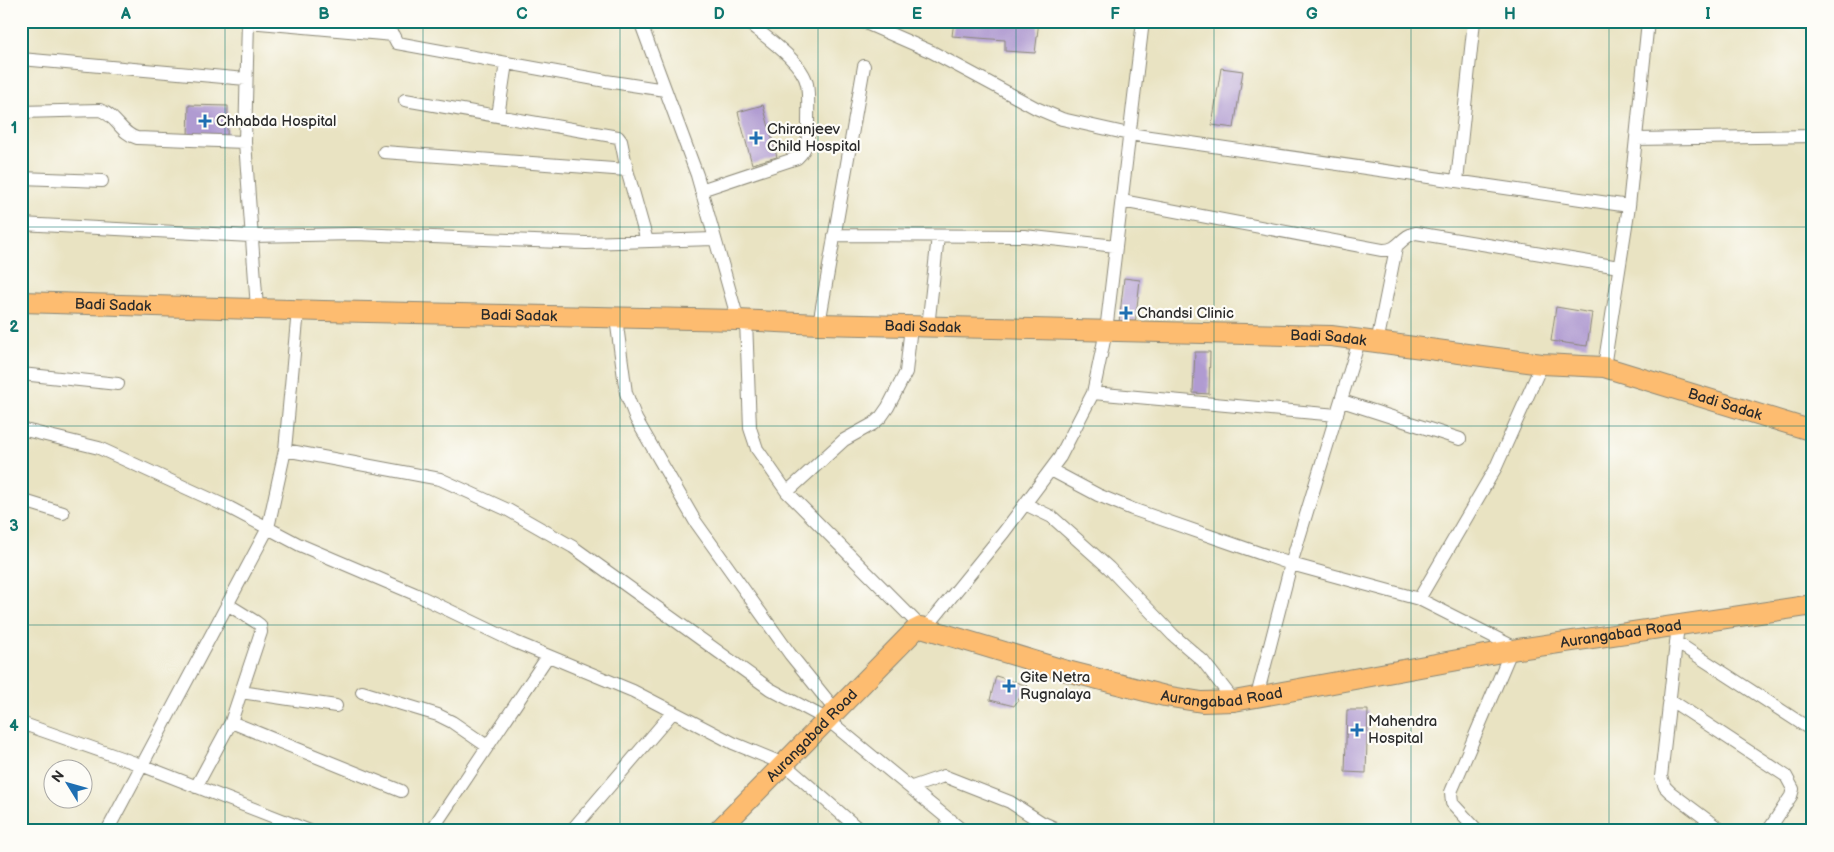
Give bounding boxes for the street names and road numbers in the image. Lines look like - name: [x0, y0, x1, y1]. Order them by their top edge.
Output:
- street label: Badi Sadak: [74, 294, 152, 315]
- street label: Badi Sadak: [480, 305, 558, 326]
- street label: Badi Sadak: [884, 316, 962, 337]
- street label: Badi Sadak: [1290, 326, 1368, 350]
- street label: Badi Sadak: [1686, 384, 1765, 425]
- street label: Aurangabad Road: [1559, 615, 1683, 652]
- street label: Aurangabad Road: [1159, 683, 1284, 712]
- street label: Aurangabad Road: [762, 685, 861, 786]

